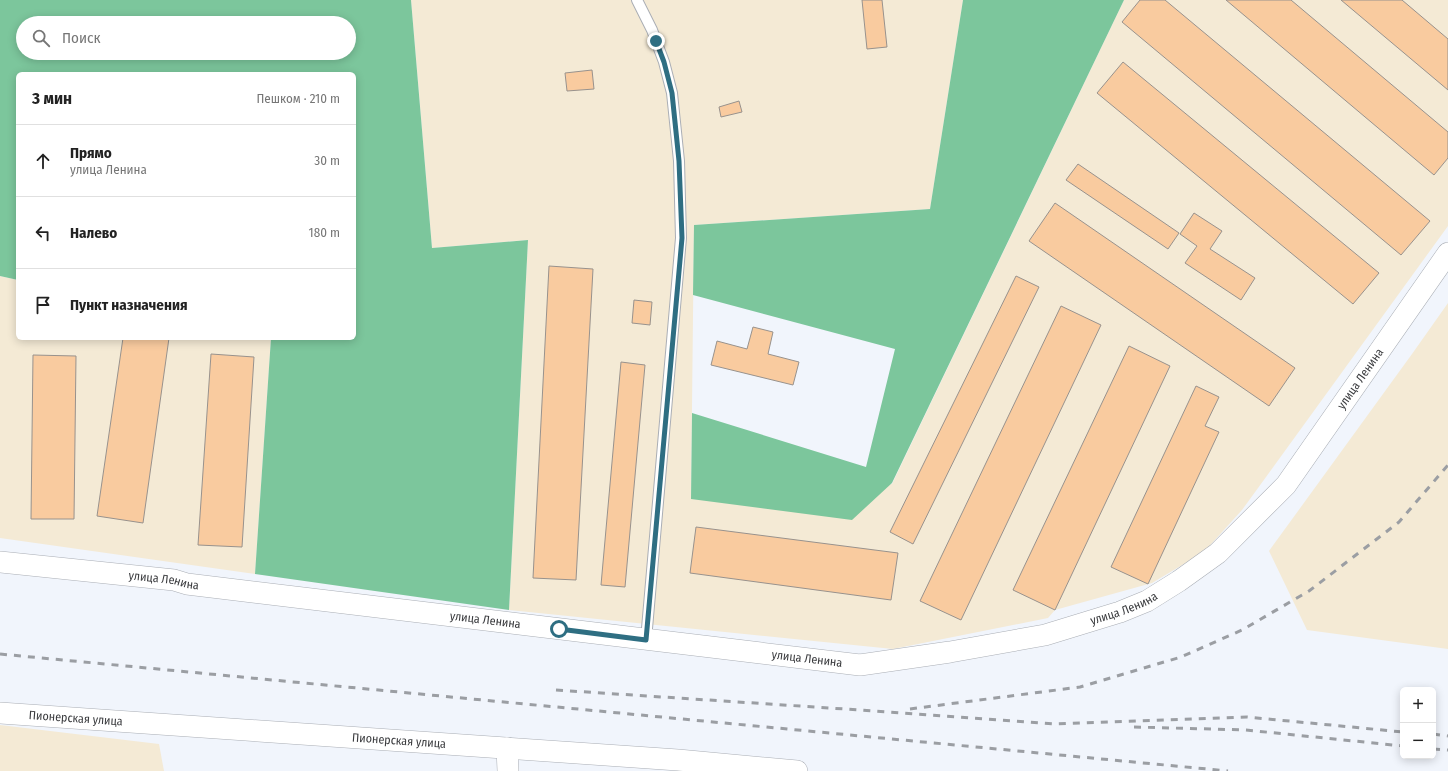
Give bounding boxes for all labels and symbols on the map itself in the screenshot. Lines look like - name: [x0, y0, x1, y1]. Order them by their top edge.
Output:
- route end: [647, 32, 665, 50]
- street label: улица Ленина: [1334, 345, 1386, 412]
- street label: улица Ленина: [128, 568, 200, 592]
- street label: улица Ленина: [1088, 589, 1160, 628]
- street label: улица Ленина: [449, 609, 522, 631]
- route start: [550, 620, 568, 638]
- street label: улица Ленина: [771, 647, 843, 670]
- street label: Пионерская улица: [28, 708, 123, 729]
- street label: Пионерская улица: [352, 730, 447, 751]

